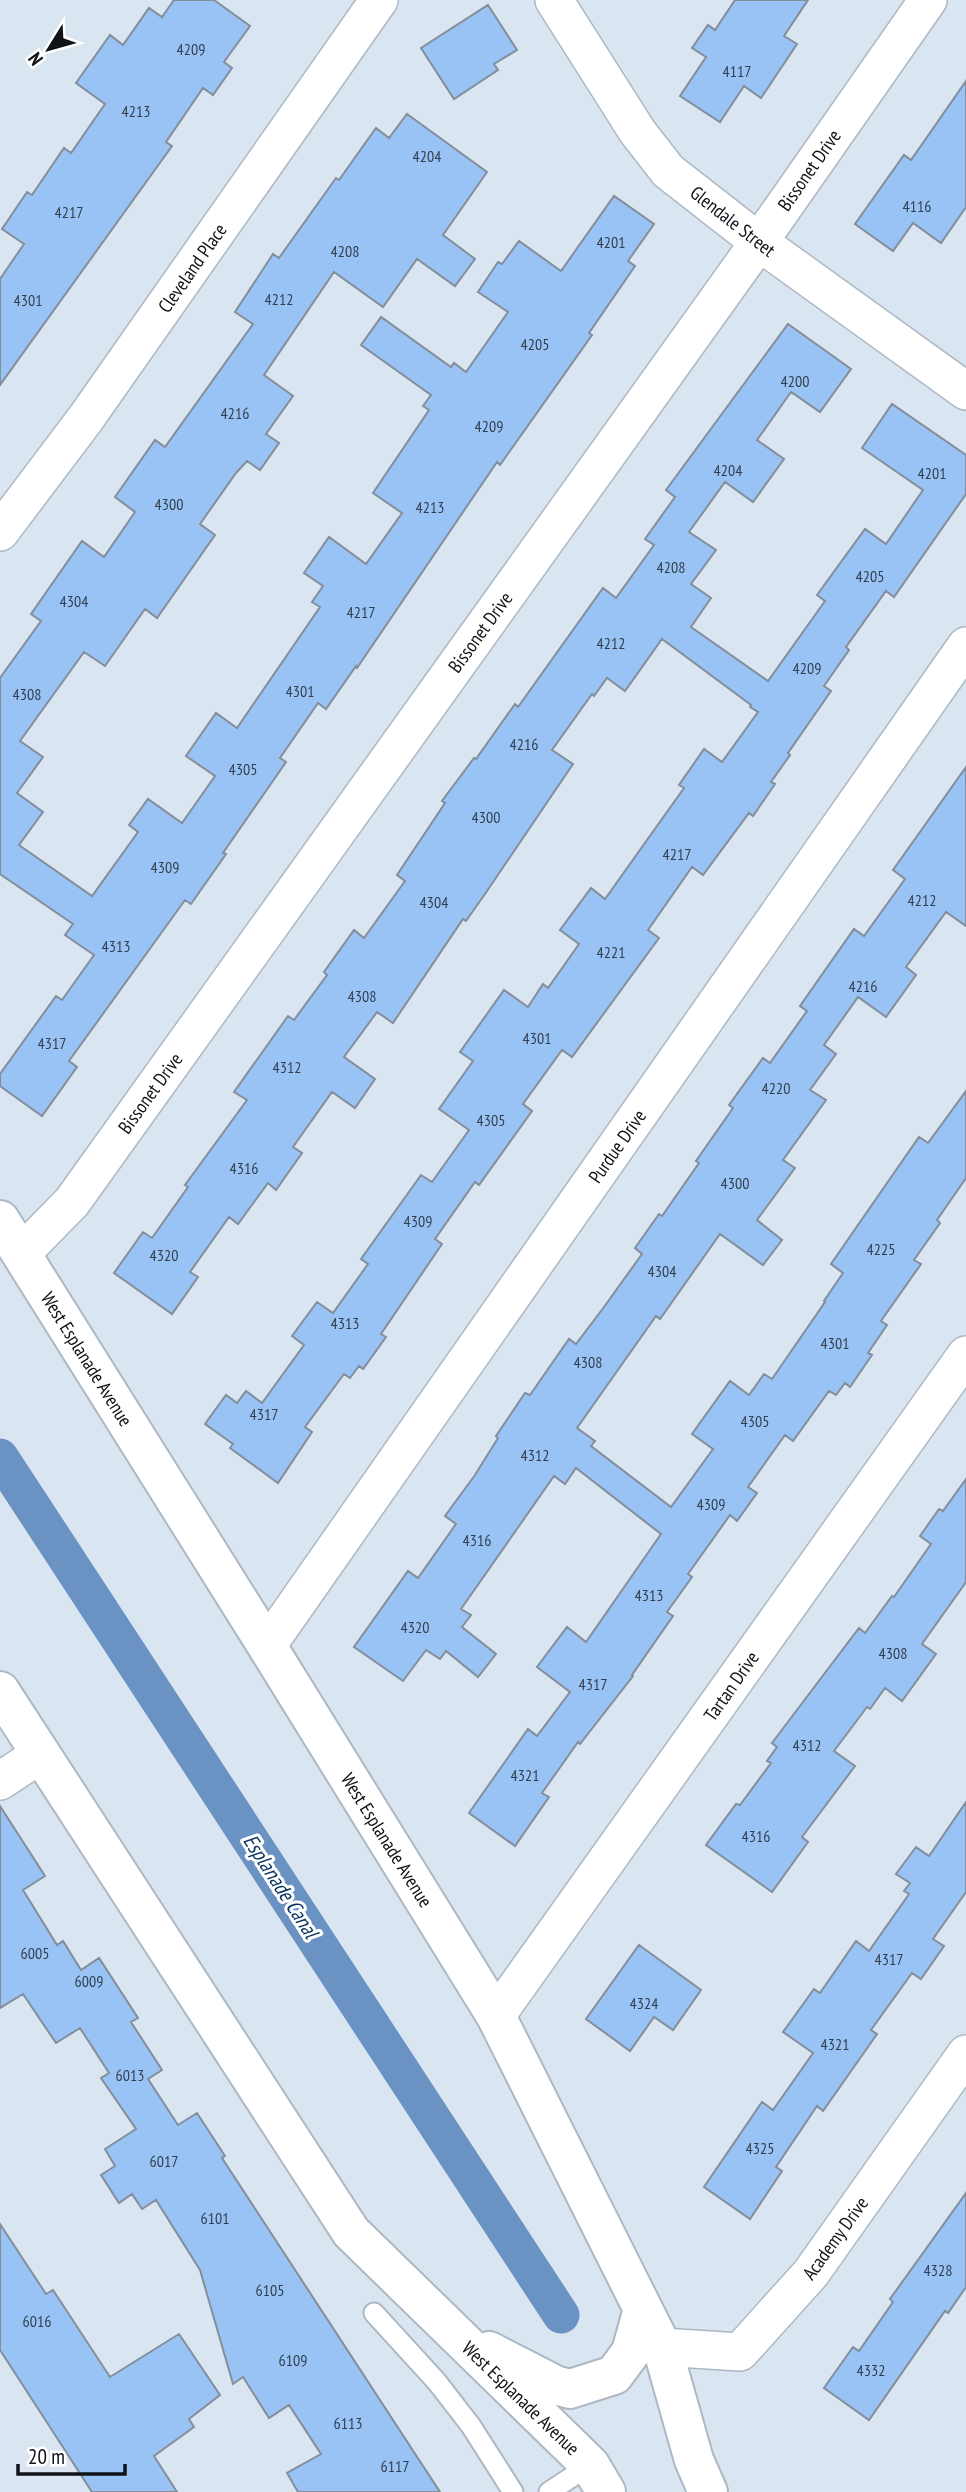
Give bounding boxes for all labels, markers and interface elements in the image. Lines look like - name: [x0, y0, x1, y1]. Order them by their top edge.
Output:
- north arrow: [14, 14, 84, 84]
- house number: 4209: [177, 39, 205, 59]
- text: N: [23, 48, 48, 71]
- house number: 4117: [723, 61, 751, 81]
- house number: 4213: [122, 101, 150, 121]
- street label: Bissonet Drive: [772, 124, 846, 215]
- house number: 4204: [413, 146, 441, 166]
- street label: Glendale Street: [686, 180, 781, 262]
- house number: 4116: [903, 196, 931, 216]
- house number: 4217: [55, 202, 83, 222]
- street label: Cleveland Place: [153, 219, 232, 317]
- house number: 4201: [597, 232, 625, 252]
- house number: 4208: [331, 241, 359, 261]
- house number: 4212: [265, 289, 293, 309]
- house number: 4301: [14, 290, 42, 310]
- house number: 4205: [521, 334, 549, 354]
- house number: 4200: [781, 371, 809, 391]
- house number: 4216: [221, 403, 249, 423]
- house number: 4209: [475, 416, 503, 436]
- house number: 4204: [714, 460, 742, 480]
- house number: 4201: [918, 463, 946, 483]
- house number: 4300: [155, 494, 183, 514]
- house number: 4213: [416, 497, 444, 517]
- house number: 4208: [657, 557, 685, 577]
- house number: 4205: [856, 566, 884, 586]
- street label: Bissonet Drive: [443, 587, 517, 677]
- house number: 4304: [60, 591, 88, 611]
- house number: 4217: [347, 602, 375, 622]
- house number: 4212: [597, 633, 625, 653]
- house number: 4209: [793, 658, 821, 678]
- house number: 4301: [286, 681, 314, 701]
- house number: 4308: [13, 684, 41, 704]
- house number: 4216: [510, 734, 538, 754]
- house number: 4305: [229, 759, 257, 779]
- house number: 4300: [472, 807, 500, 827]
- house number: 4217: [663, 844, 691, 864]
- house number: 4309: [151, 857, 179, 877]
- house number: 4212: [908, 890, 936, 910]
- house number: 4304: [420, 892, 448, 912]
- house number: 4313: [102, 936, 130, 956]
- house number: 4221: [597, 942, 625, 962]
- house number: 4216: [849, 976, 877, 996]
- house number: 4308: [348, 986, 376, 1006]
- house number: 4301: [523, 1028, 551, 1048]
- house number: 4317: [38, 1033, 66, 1053]
- street label: Bissonet Drive: [113, 1048, 187, 1138]
- house number: 4312: [273, 1057, 301, 1077]
- house number: 4220: [762, 1078, 790, 1098]
- street label: Purdue Drive: [583, 1104, 651, 1187]
- house number: 4305: [477, 1110, 505, 1130]
- house number: 4316: [230, 1158, 258, 1178]
- house number: 4300: [721, 1173, 749, 1193]
- house number: 4309: [404, 1211, 432, 1231]
- house number: 4225: [867, 1239, 895, 1259]
- house number: 4320: [150, 1245, 178, 1265]
- house number: 4304: [648, 1261, 676, 1281]
- street label: West Esplanade Avenue: [36, 1287, 138, 1431]
- house number: 4313: [331, 1313, 359, 1333]
- house number: 4301: [821, 1333, 849, 1353]
- house number: 4308: [574, 1352, 602, 1372]
- house number: 4317: [250, 1404, 278, 1424]
- house number: 4305: [741, 1411, 769, 1431]
- house number: 4312: [521, 1445, 549, 1465]
- house number: 4309: [697, 1494, 725, 1514]
- house number: 4316: [463, 1530, 491, 1550]
- house number: 4313: [635, 1585, 663, 1605]
- house number: 4320: [401, 1617, 429, 1637]
- house number: 4308: [879, 1643, 907, 1663]
- street label: Tartan Drive: [698, 1646, 764, 1726]
- house number: 4317: [579, 1674, 607, 1694]
- house number: 4312: [793, 1735, 821, 1755]
- house number: 4321: [511, 1765, 539, 1785]
- street label: West Esplanade Avenue: [336, 1768, 438, 1912]
- house number: 4316: [742, 1826, 770, 1846]
- water label: Esplanade Canal: [237, 1829, 326, 1945]
- house number: 6005: [21, 1943, 49, 1963]
- house number: 4317: [875, 1949, 903, 1969]
- house number: 6009: [75, 1971, 103, 1991]
- house number: 4324: [630, 1993, 658, 2013]
- house number: 4321: [821, 2034, 849, 2054]
- house number: 6013: [116, 2065, 144, 2085]
- house number: 4325: [746, 2138, 774, 2158]
- house number: 6017: [150, 2151, 178, 2171]
- street label: Academy Drive: [797, 2192, 873, 2284]
- house number: 6101: [201, 2208, 229, 2228]
- house number: 4328: [924, 2260, 952, 2280]
- house number: 6105: [256, 2280, 284, 2300]
- house number: 6016: [23, 2311, 51, 2331]
- street label: West Esplanade Avenue: [457, 2336, 585, 2460]
- house number: 6109: [279, 2350, 307, 2370]
- house number: 4332: [857, 2360, 885, 2380]
- house number: 6113: [334, 2413, 362, 2433]
- scale bar: [18, 2432, 124, 2476]
- text: 20 m: [28, 2443, 65, 2470]
- house number: 6117: [381, 2456, 409, 2476]

